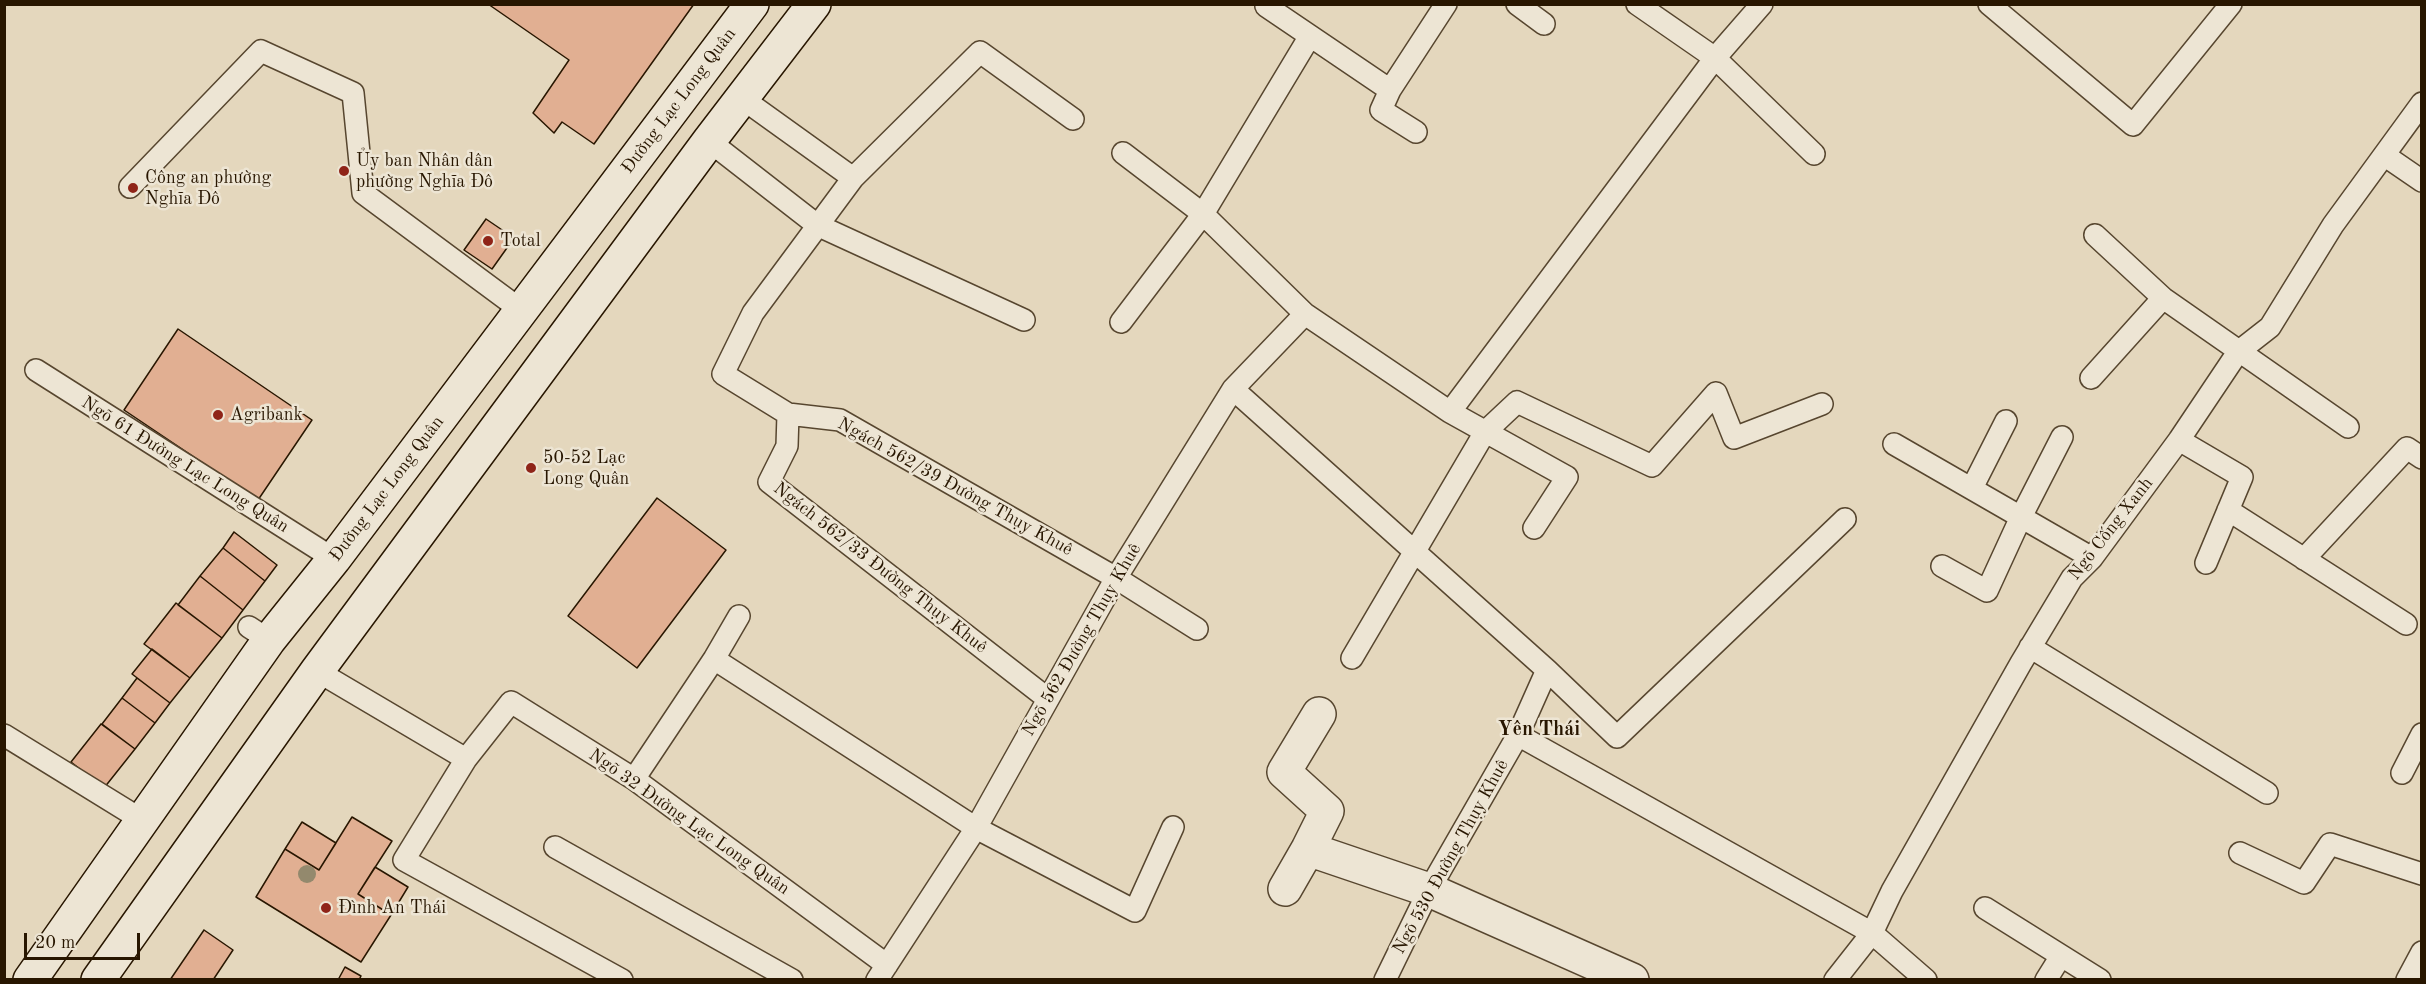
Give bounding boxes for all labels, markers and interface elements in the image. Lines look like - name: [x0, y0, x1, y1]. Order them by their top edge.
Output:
- street label: Đường Lạc Long Quân: [617, 24, 741, 178]
- place label: Ủy ban Nhân dân phường Nghĩa Đô: [356, 150, 493, 192]
- marker: Ủy ban Nhân dân phường Nghĩa Đô: [337, 164, 351, 178]
- place label: Công an phường Nghĩa Đô: [145, 167, 271, 210]
- marker: Công an phường Nghĩa Đô: [126, 181, 140, 195]
- place label: Total: [500, 230, 541, 252]
- marker: Total: [481, 234, 495, 248]
- street label: Ngõ 61 Đường Lạc Long Quân: [77, 392, 293, 538]
- place label: Agribank: [230, 404, 303, 426]
- marker: Agribank: [211, 408, 225, 422]
- street label: Đường Lạc Long Quân: [325, 412, 449, 566]
- street label: Ngách 562/39 Đường Thụy Khuê: [834, 413, 1076, 561]
- place label: 50-52 Lạc Long Quân: [543, 447, 629, 490]
- marker: 50-52 Lạc Long Quân: [524, 461, 538, 475]
- street label: Ngõ Cống Xanh: [2064, 473, 2158, 585]
- street label: Ngách 562/33 Đường Thụy Khuê: [769, 478, 991, 658]
- street label: Ngõ 562 Đường Thụy Khuê: [1018, 540, 1146, 740]
- district label: Yên Thái: [1498, 718, 1580, 742]
- street label: Ngõ 32 Đường Lạc Long Quân: [584, 744, 794, 900]
- street label: Ngõ 530 Đường Thụy Khuê: [1388, 756, 1514, 958]
- place label: Đình An Thái: [338, 897, 446, 919]
- marker: Đình An Thái: [319, 901, 333, 915]
- scale bar: [27, 921, 142, 959]
- text: 20 m: [35, 934, 75, 952]

